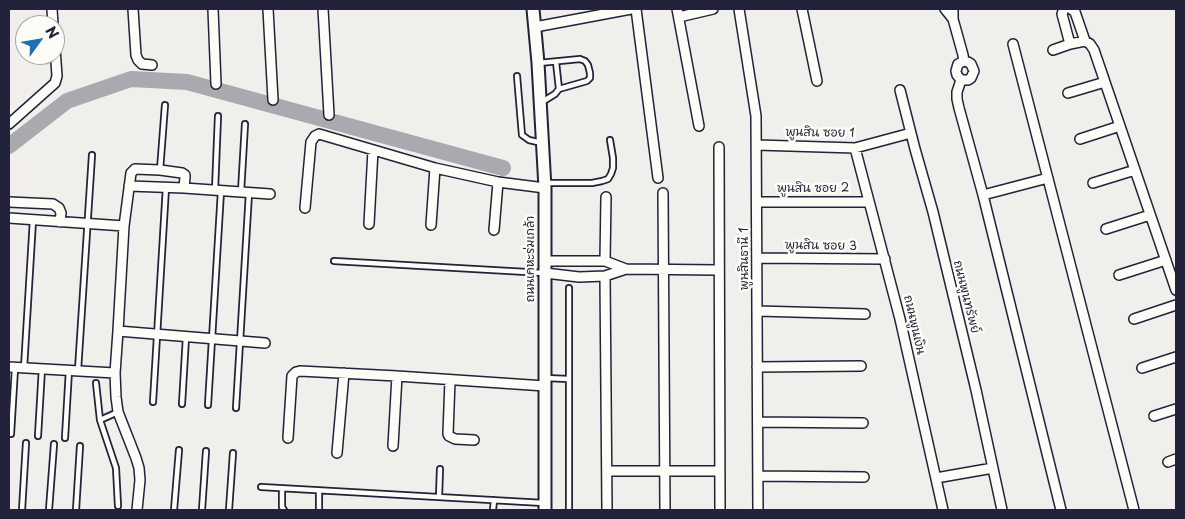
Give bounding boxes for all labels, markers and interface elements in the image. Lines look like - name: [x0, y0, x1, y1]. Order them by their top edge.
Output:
- north arrow: [15, 15, 65, 65]
- text: N: [40, 22, 64, 43]
- street label: พูนสิน ซอย 1: [785, 125, 855, 141]
- street label: พูนสิน ซอย 2: [777, 182, 849, 196]
- street label: ถนนเคหะร่มเกล้า: [524, 216, 538, 302]
- street label: พูนสินธานี 1: [738, 227, 752, 291]
- street label: พูนสิน ซอย 3: [785, 238, 857, 254]
- street label: ถนนพูนทรัพย์: [950, 259, 982, 335]
- street label: ถนนพูนเงิน: [900, 294, 928, 356]

